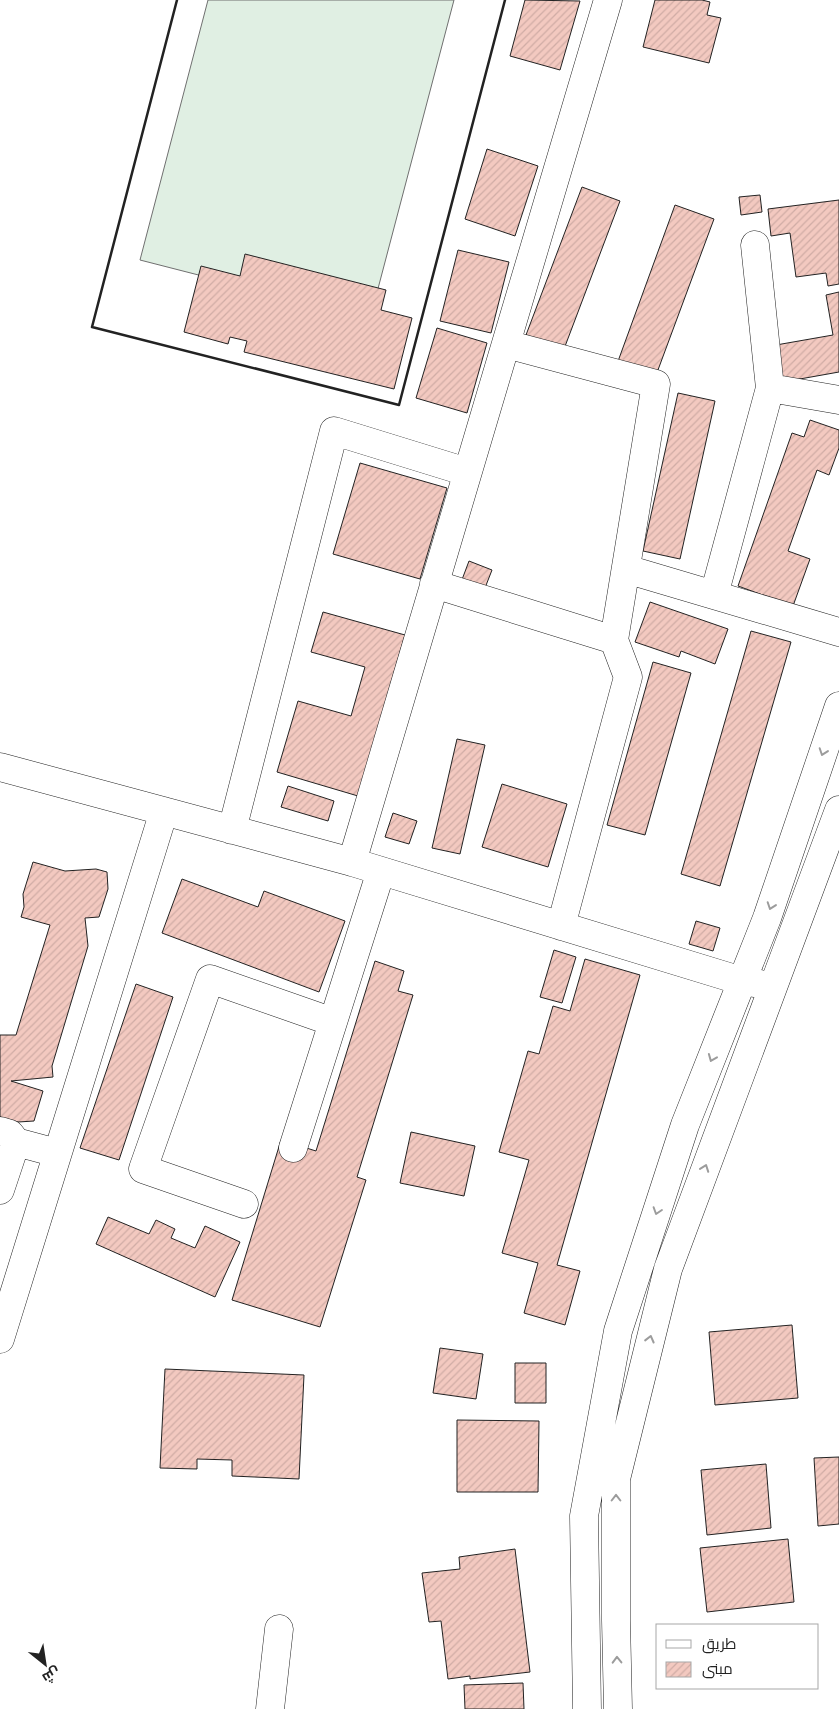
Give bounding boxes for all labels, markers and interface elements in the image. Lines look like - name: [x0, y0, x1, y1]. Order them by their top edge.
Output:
- one-way arrow: [819, 748, 829, 756]
- one-way arrow: [767, 902, 777, 910]
- one-way arrow: [708, 1053, 718, 1061]
- one-way arrow: [699, 1164, 709, 1173]
- one-way arrow: [653, 1206, 663, 1214]
- one-way arrow: [644, 1335, 655, 1344]
- one-way arrow: [611, 1494, 621, 1502]
- legend: [656, 1624, 819, 1689]
- text: طريق: [702, 1634, 736, 1654]
- north arrow: [20, 1639, 70, 1689]
- one-way arrow: [611, 1656, 622, 1664]
- text: مبنى: [702, 1659, 733, 1679]
- text: ش: [39, 1663, 64, 1688]

